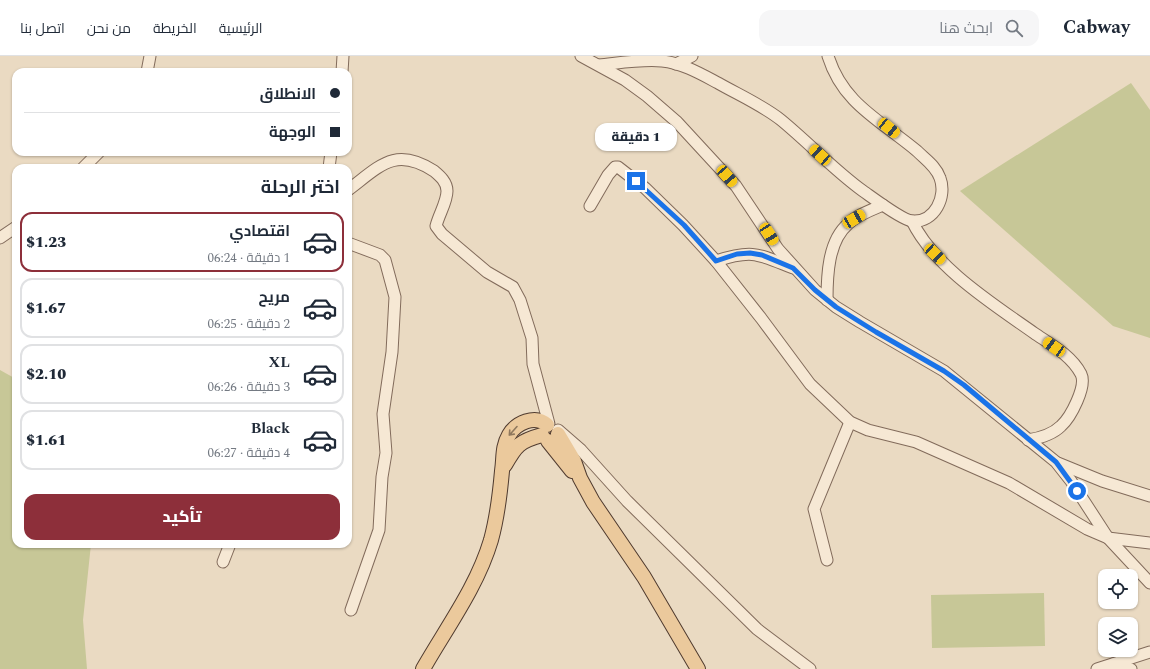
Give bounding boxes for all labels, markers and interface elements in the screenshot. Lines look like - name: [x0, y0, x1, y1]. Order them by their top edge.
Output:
- search box: [759, 10, 1039, 46]
- text: Cabway: [1063, 13, 1130, 42]
- text: ابحث هنا: [939, 17, 993, 40]
- icon: search: [1003, 17, 1025, 39]
- text: اتصل بنا: [20, 18, 65, 39]
- text: من نحن: [87, 18, 131, 39]
- text: الخريطة: [153, 18, 197, 39]
- text: الرئيسية: [219, 18, 263, 39]
- text: الانطلاق: [260, 83, 316, 106]
- car: [876, 116, 902, 140]
- text: الوجهة: [269, 121, 316, 144]
- callout: 1 دقيقة: [595, 123, 677, 151]
- text: 1 دقيقة: [612, 127, 660, 147]
- car: [807, 143, 833, 167]
- car: [715, 163, 739, 189]
- route end: [627, 172, 645, 190]
- text: اختر الرحلة: [261, 174, 340, 201]
- car: [841, 208, 867, 230]
- text: اقتصادي: [230, 220, 290, 243]
- car: [757, 221, 781, 247]
- icon: car: [302, 224, 338, 260]
- text: $1.23: [26, 231, 66, 254]
- car: [922, 241, 948, 267]
- text: 1 دقيقة · 06:24: [207, 248, 290, 268]
- text: مريح: [258, 286, 290, 309]
- icon: car: [302, 290, 338, 326]
- text: $1.67: [26, 297, 66, 320]
- text: 2 دقيقة · 06:25: [207, 314, 290, 334]
- car: [1041, 335, 1067, 359]
- text: XL: [269, 351, 290, 374]
- icon: car: [302, 356, 338, 392]
- text: $2.10: [26, 363, 66, 386]
- text: 3 دقيقة · 06:26: [207, 377, 290, 397]
- text: Black: [251, 417, 290, 440]
- icon: car: [302, 422, 338, 458]
- one-way arrow: [509, 425, 518, 436]
- text: $1.61: [26, 429, 66, 452]
- text: 4 دقيقة · 06:27: [207, 443, 290, 463]
- route start: [1068, 482, 1086, 500]
- button: تأكيد: [24, 494, 340, 540]
- map controls: [1098, 569, 1138, 657]
- button: locate: [1098, 569, 1138, 609]
- button: layers: [1098, 617, 1138, 657]

